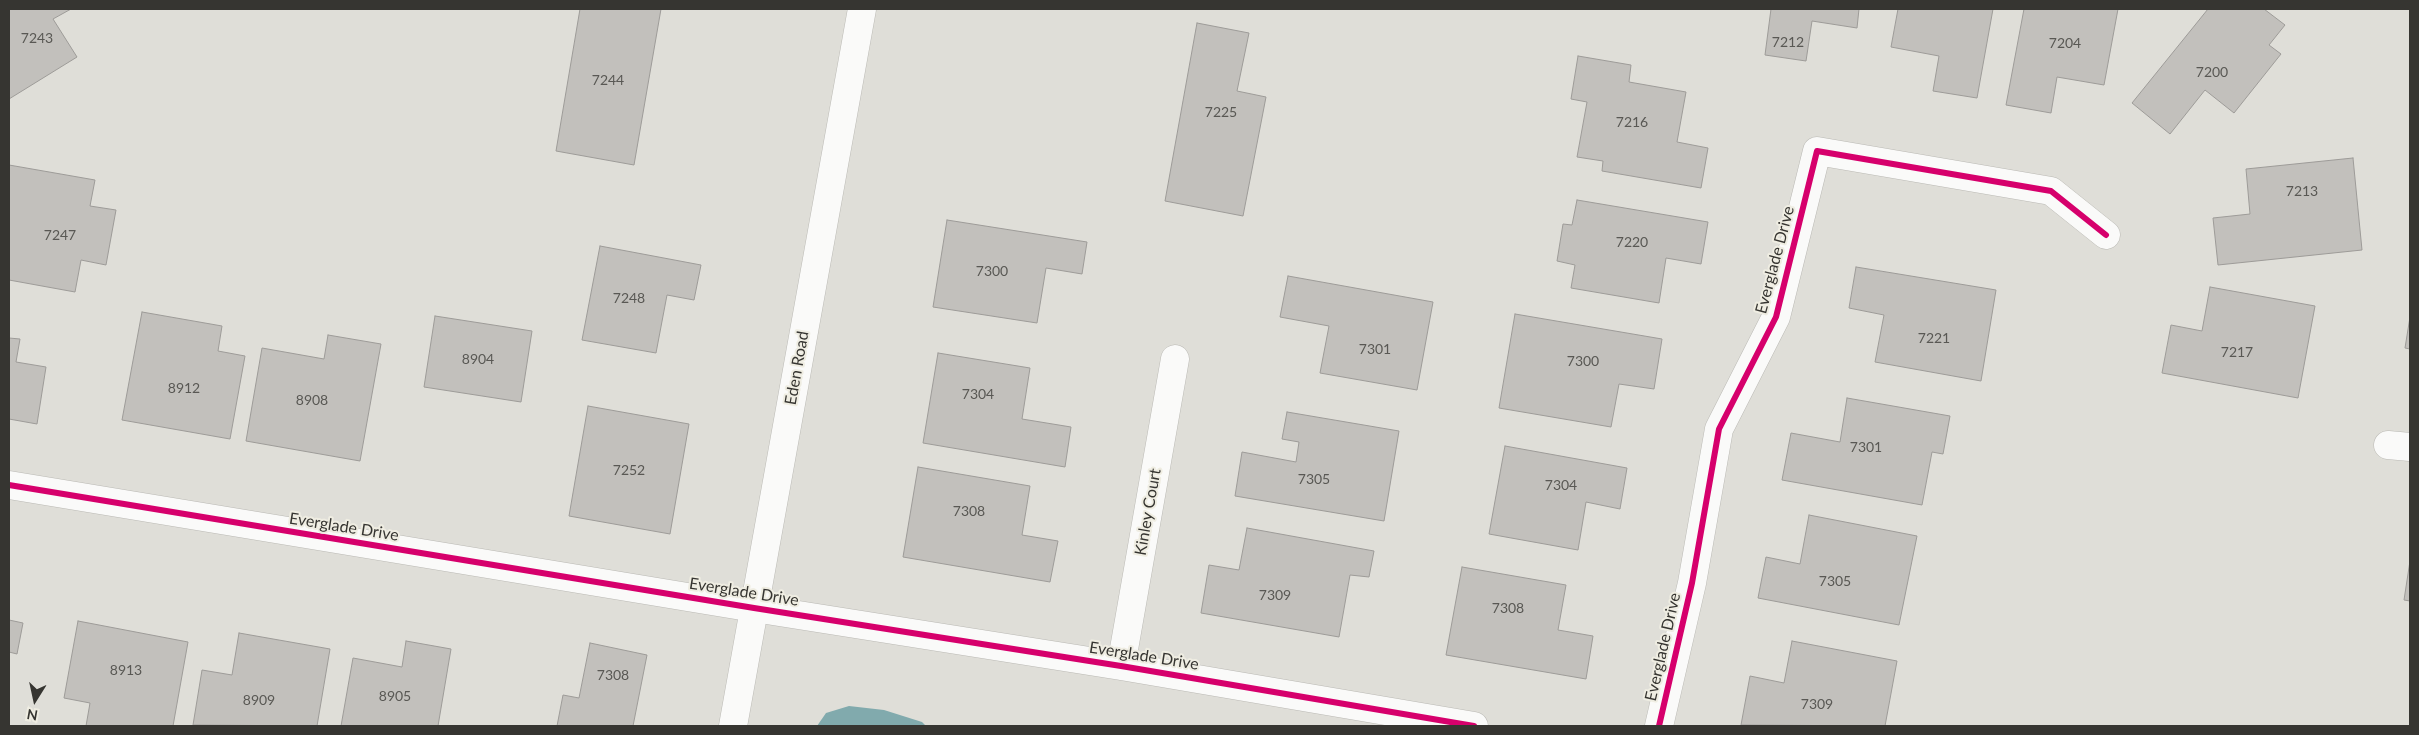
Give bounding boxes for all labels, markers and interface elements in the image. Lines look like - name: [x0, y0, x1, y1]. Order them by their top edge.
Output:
- house number: 7243: [21, 30, 53, 46]
- house number: 7212: [1772, 34, 1804, 50]
- house number: 7204: [2049, 35, 2081, 51]
- house number: 7200: [2196, 64, 2228, 80]
- house number: 7244: [592, 72, 624, 88]
- house number: 7225: [1205, 104, 1237, 120]
- house number: 7216: [1616, 114, 1648, 130]
- house number: 7213: [2286, 183, 2318, 199]
- street label: Everglade Drive: [1751, 204, 1799, 316]
- house number: 7247: [44, 227, 76, 243]
- house number: 7220: [1616, 234, 1648, 250]
- house number: 7300: [976, 263, 1008, 279]
- house number: 7248: [613, 290, 645, 306]
- street label: Eden Road: [781, 329, 813, 407]
- house number: 7221: [1918, 330, 1950, 346]
- house number: 7301: [1359, 341, 1391, 357]
- house number: 7217: [2221, 344, 2253, 360]
- house number: 8904: [462, 351, 494, 367]
- house number: 7300: [1567, 353, 1599, 369]
- house number: 8912: [168, 380, 200, 396]
- house number: 7304: [962, 386, 994, 402]
- house number: 8908: [296, 392, 328, 408]
- house number: 7301: [1850, 439, 1882, 455]
- house number: 7252: [613, 462, 645, 478]
- street label: Kinley Court: [1131, 467, 1165, 557]
- house number: 7305: [1298, 471, 1330, 487]
- house number: 7304: [1545, 477, 1577, 493]
- house number: 7308: [953, 503, 985, 519]
- street label: Everglade Drive: [288, 509, 400, 545]
- house number: 7305: [1819, 573, 1851, 589]
- street label: Everglade Drive: [688, 574, 800, 610]
- house number: 7309: [1259, 587, 1291, 603]
- street label: Everglade Drive: [1641, 591, 1685, 703]
- house number: 7308: [1492, 600, 1524, 616]
- street label: Everglade Drive: [1088, 638, 1200, 674]
- house number: 8913: [110, 662, 142, 678]
- house number: 7308: [597, 667, 629, 683]
- north arrow: [10, 675, 60, 725]
- house number: 8905: [379, 688, 411, 704]
- house number: 8909: [243, 692, 275, 708]
- house number: 7309: [1801, 696, 1833, 712]
- text: N: [26, 706, 39, 725]

